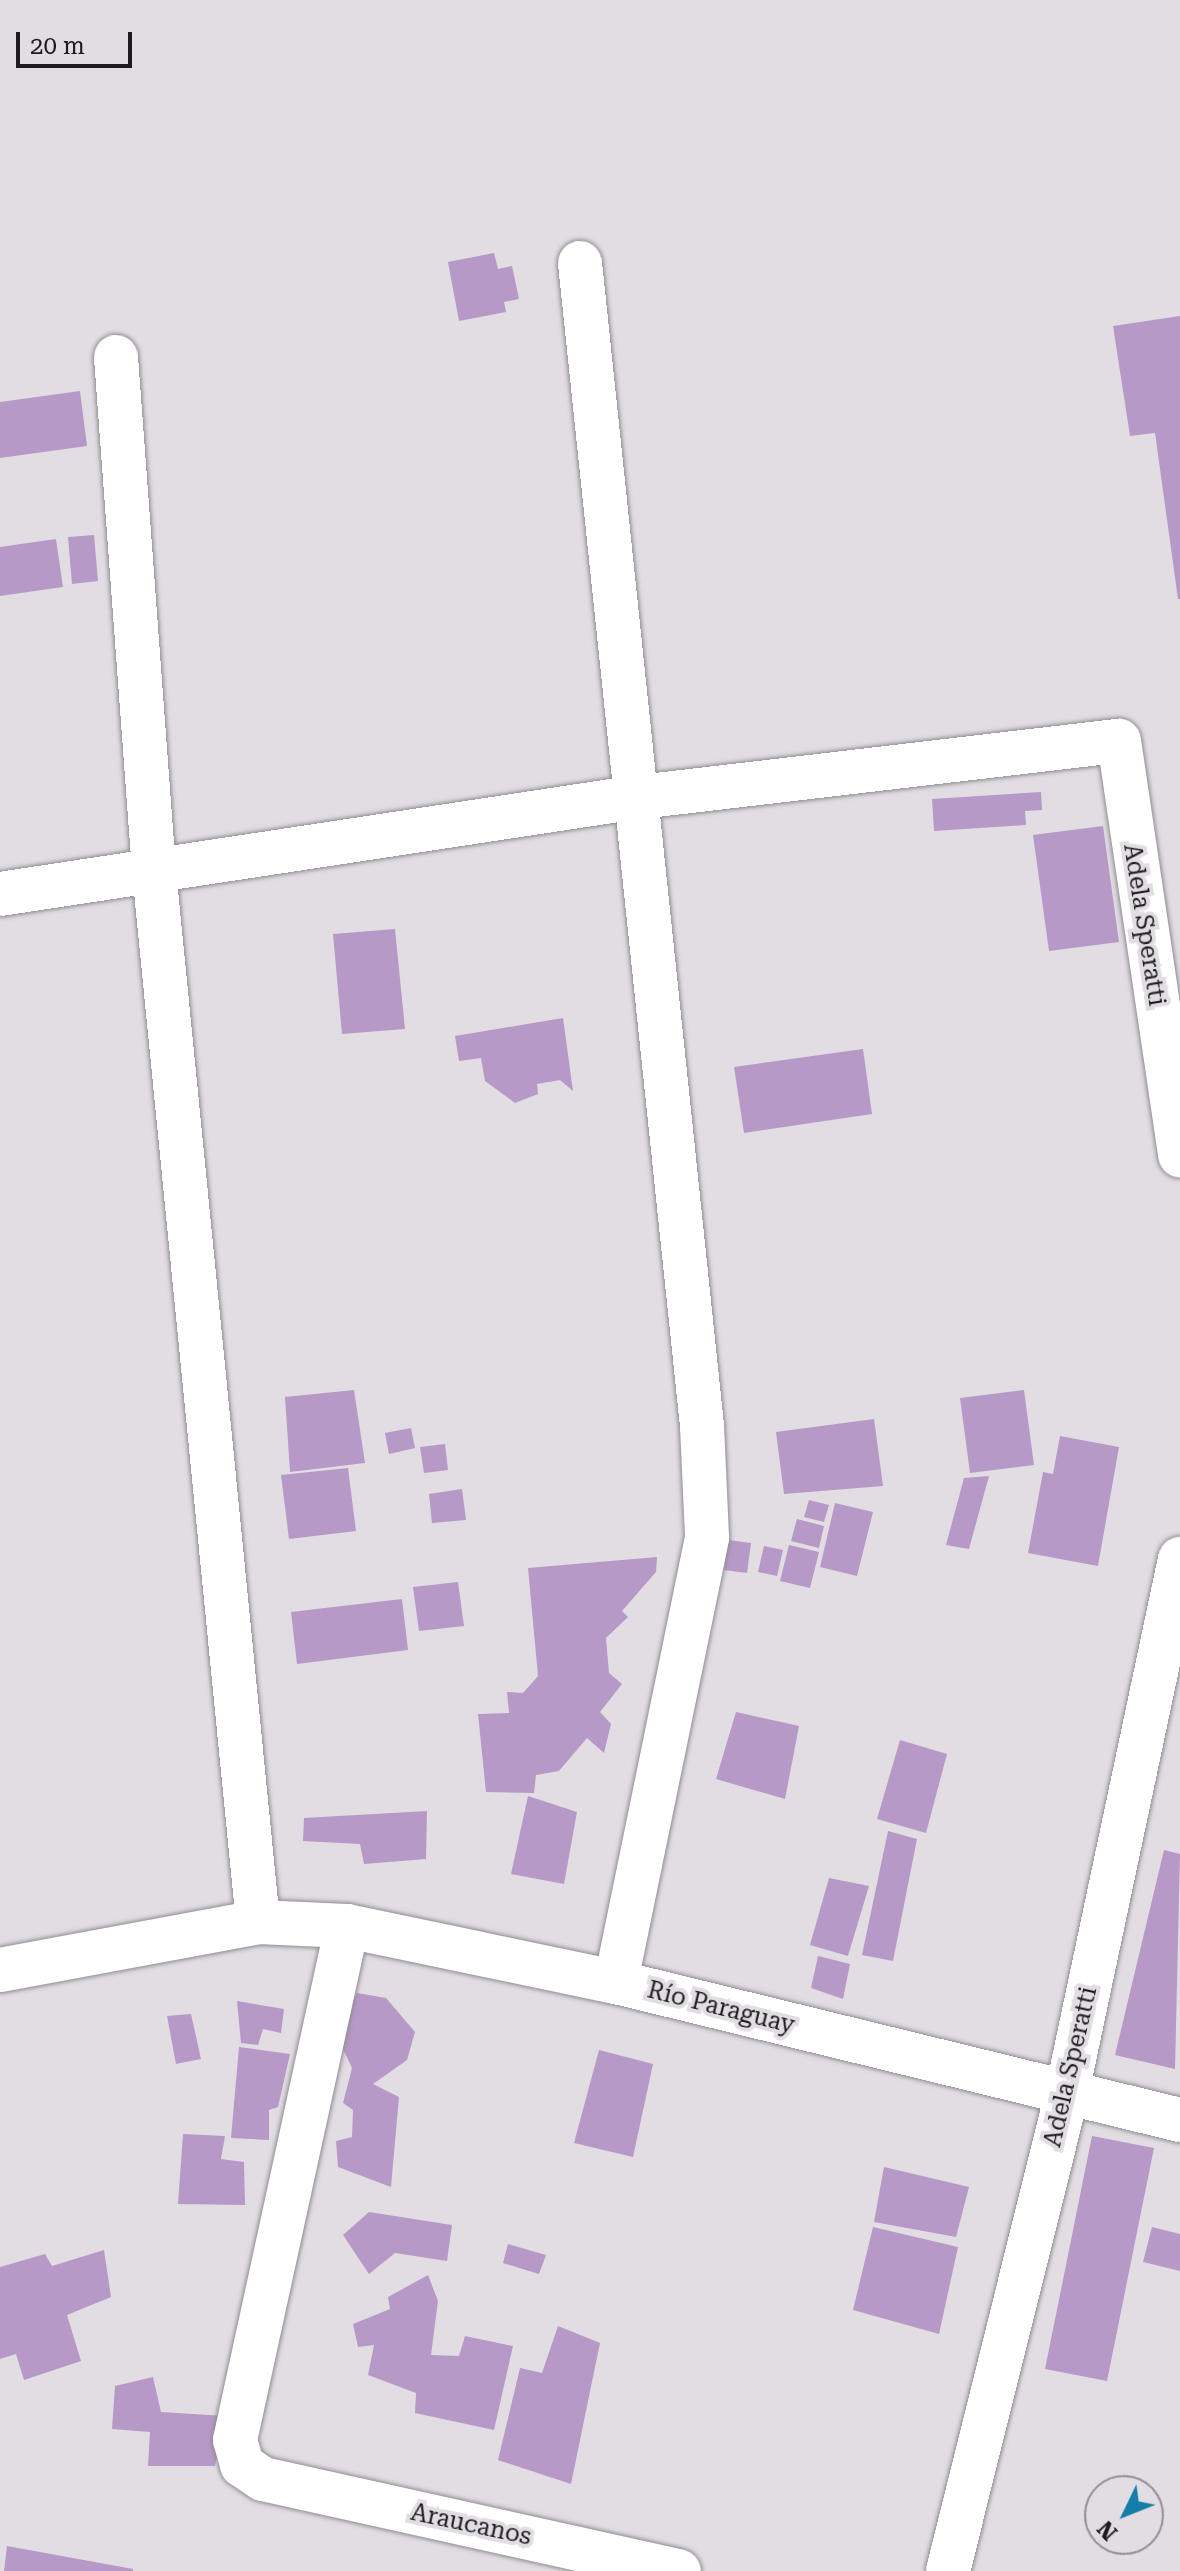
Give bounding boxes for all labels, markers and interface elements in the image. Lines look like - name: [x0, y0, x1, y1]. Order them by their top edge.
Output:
- scale bar: [20, 16, 136, 66]
- text: 20 m: [30, 32, 85, 60]
- street label: Adela Speratti: [1117, 842, 1171, 1008]
- street label: Río Paraguay: [644, 1976, 798, 2040]
- street label: Adela Speratti: [1039, 1984, 1103, 2150]
- north arrow: [1084, 2475, 1164, 2555]
- street label: Araucanos: [408, 2498, 534, 2552]
- text: N: [1093, 2516, 1122, 2545]

